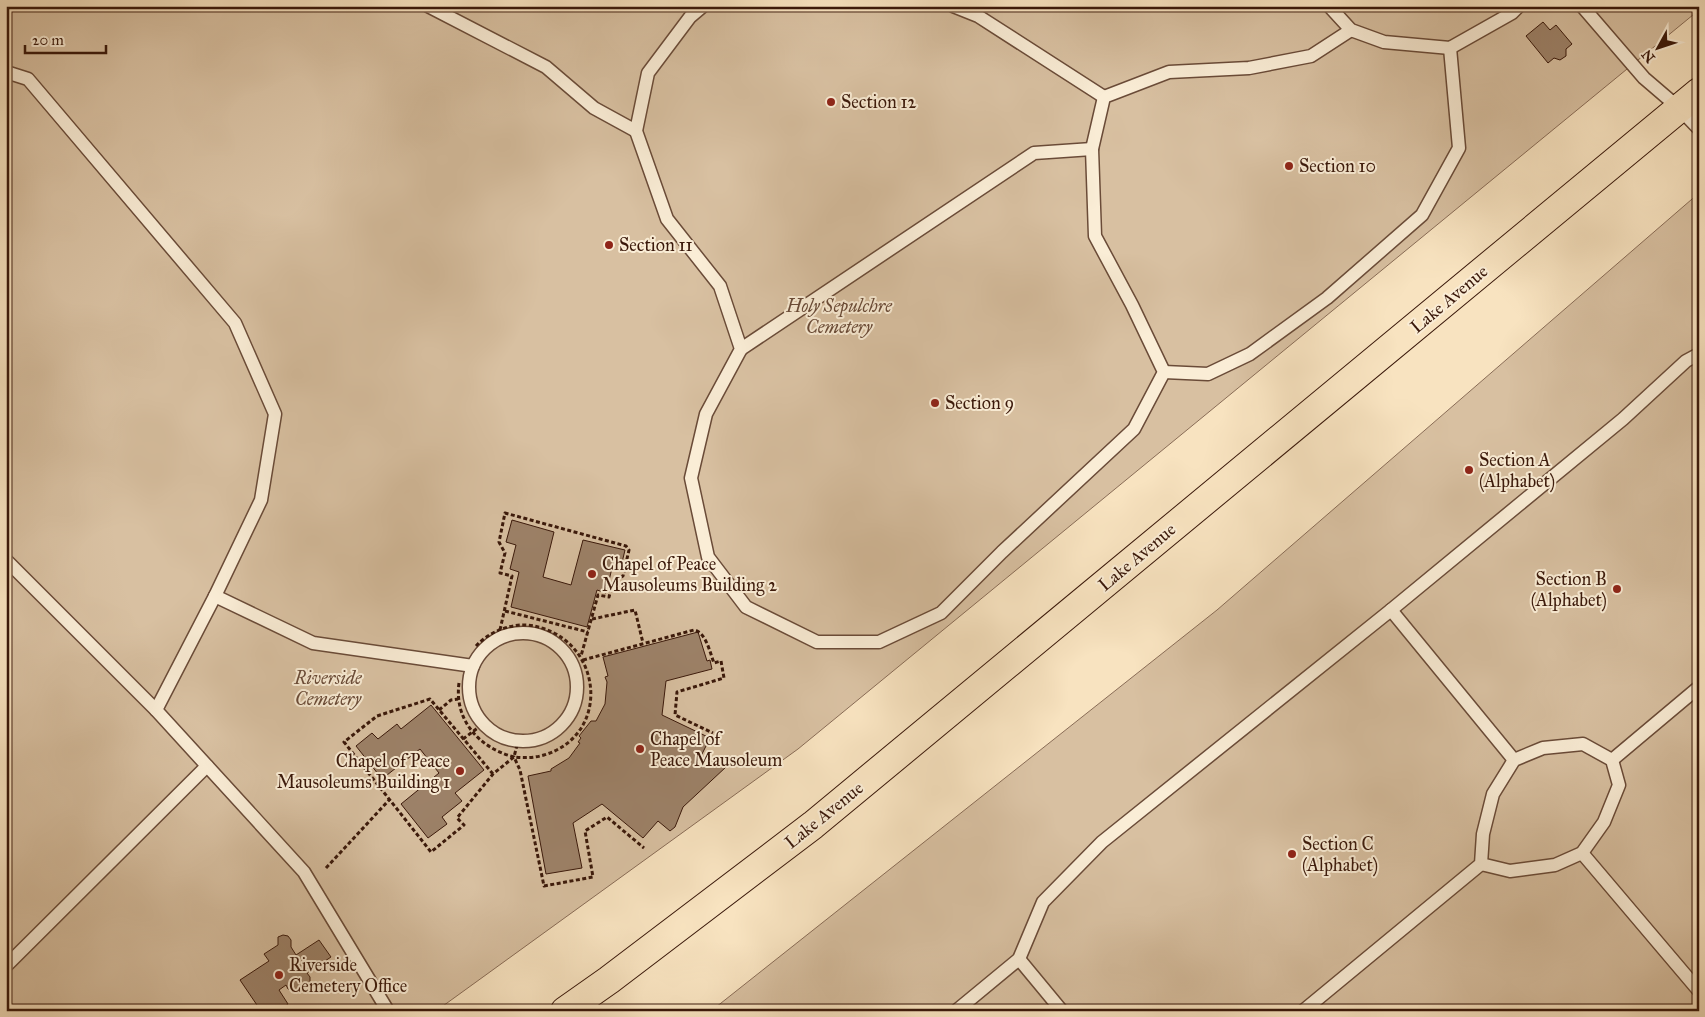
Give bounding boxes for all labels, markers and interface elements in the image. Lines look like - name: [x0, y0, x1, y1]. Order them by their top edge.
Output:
- scale bar: [25, 22, 106, 54]
- north arrow: [1632, 22, 1682, 72]
- text: 20 m: [32, 31, 64, 49]
- text: N: [1638, 46, 1659, 66]
- place label: Section 12: [841, 91, 917, 113]
- marker: Section 12: [825, 96, 837, 108]
- place label: Section 10: [1299, 155, 1376, 177]
- marker: Section 10: [1283, 160, 1295, 172]
- place label: Section 11: [619, 234, 693, 256]
- marker: Section 11: [603, 239, 615, 251]
- street label: Lake Avenue: [1406, 260, 1492, 338]
- park label: Holy Sepulchre Cemetery: [785, 295, 893, 338]
- place label: Section 9: [945, 392, 1014, 414]
- marker: Section 9: [929, 397, 941, 409]
- place label: Section A (Alphabet): [1479, 449, 1555, 493]
- marker: Section A (Alphabet): [1463, 464, 1475, 476]
- street label: Lake Avenue: [1094, 518, 1180, 596]
- place label: Chapel of Peace Mausoleums Building 2: [602, 553, 777, 597]
- marker: Chapel of Peace Mausoleums Building 2: [586, 568, 598, 580]
- place label: Section B (Alphabet): [1531, 568, 1607, 612]
- marker: Section B (Alphabet): [1611, 583, 1623, 595]
- park label: Riverside Cemetery: [293, 667, 363, 710]
- place label: Chapel of Peace Mausoleum: [650, 728, 782, 771]
- marker: Chapel of Peace Mausoleum: [634, 743, 646, 755]
- place label: Chapel of Peace Mausoleums Building 1: [277, 750, 450, 794]
- marker: Chapel of Peace Mausoleums Building 1: [454, 765, 466, 777]
- street label: Lake Avenue: [780, 777, 868, 853]
- place label: Section C (Alphabet): [1302, 833, 1378, 877]
- marker: Section C (Alphabet): [1286, 848, 1298, 860]
- place label: Riverside Cemetery Office: [289, 954, 407, 997]
- marker: Riverside Cemetery Office: [273, 969, 285, 981]

